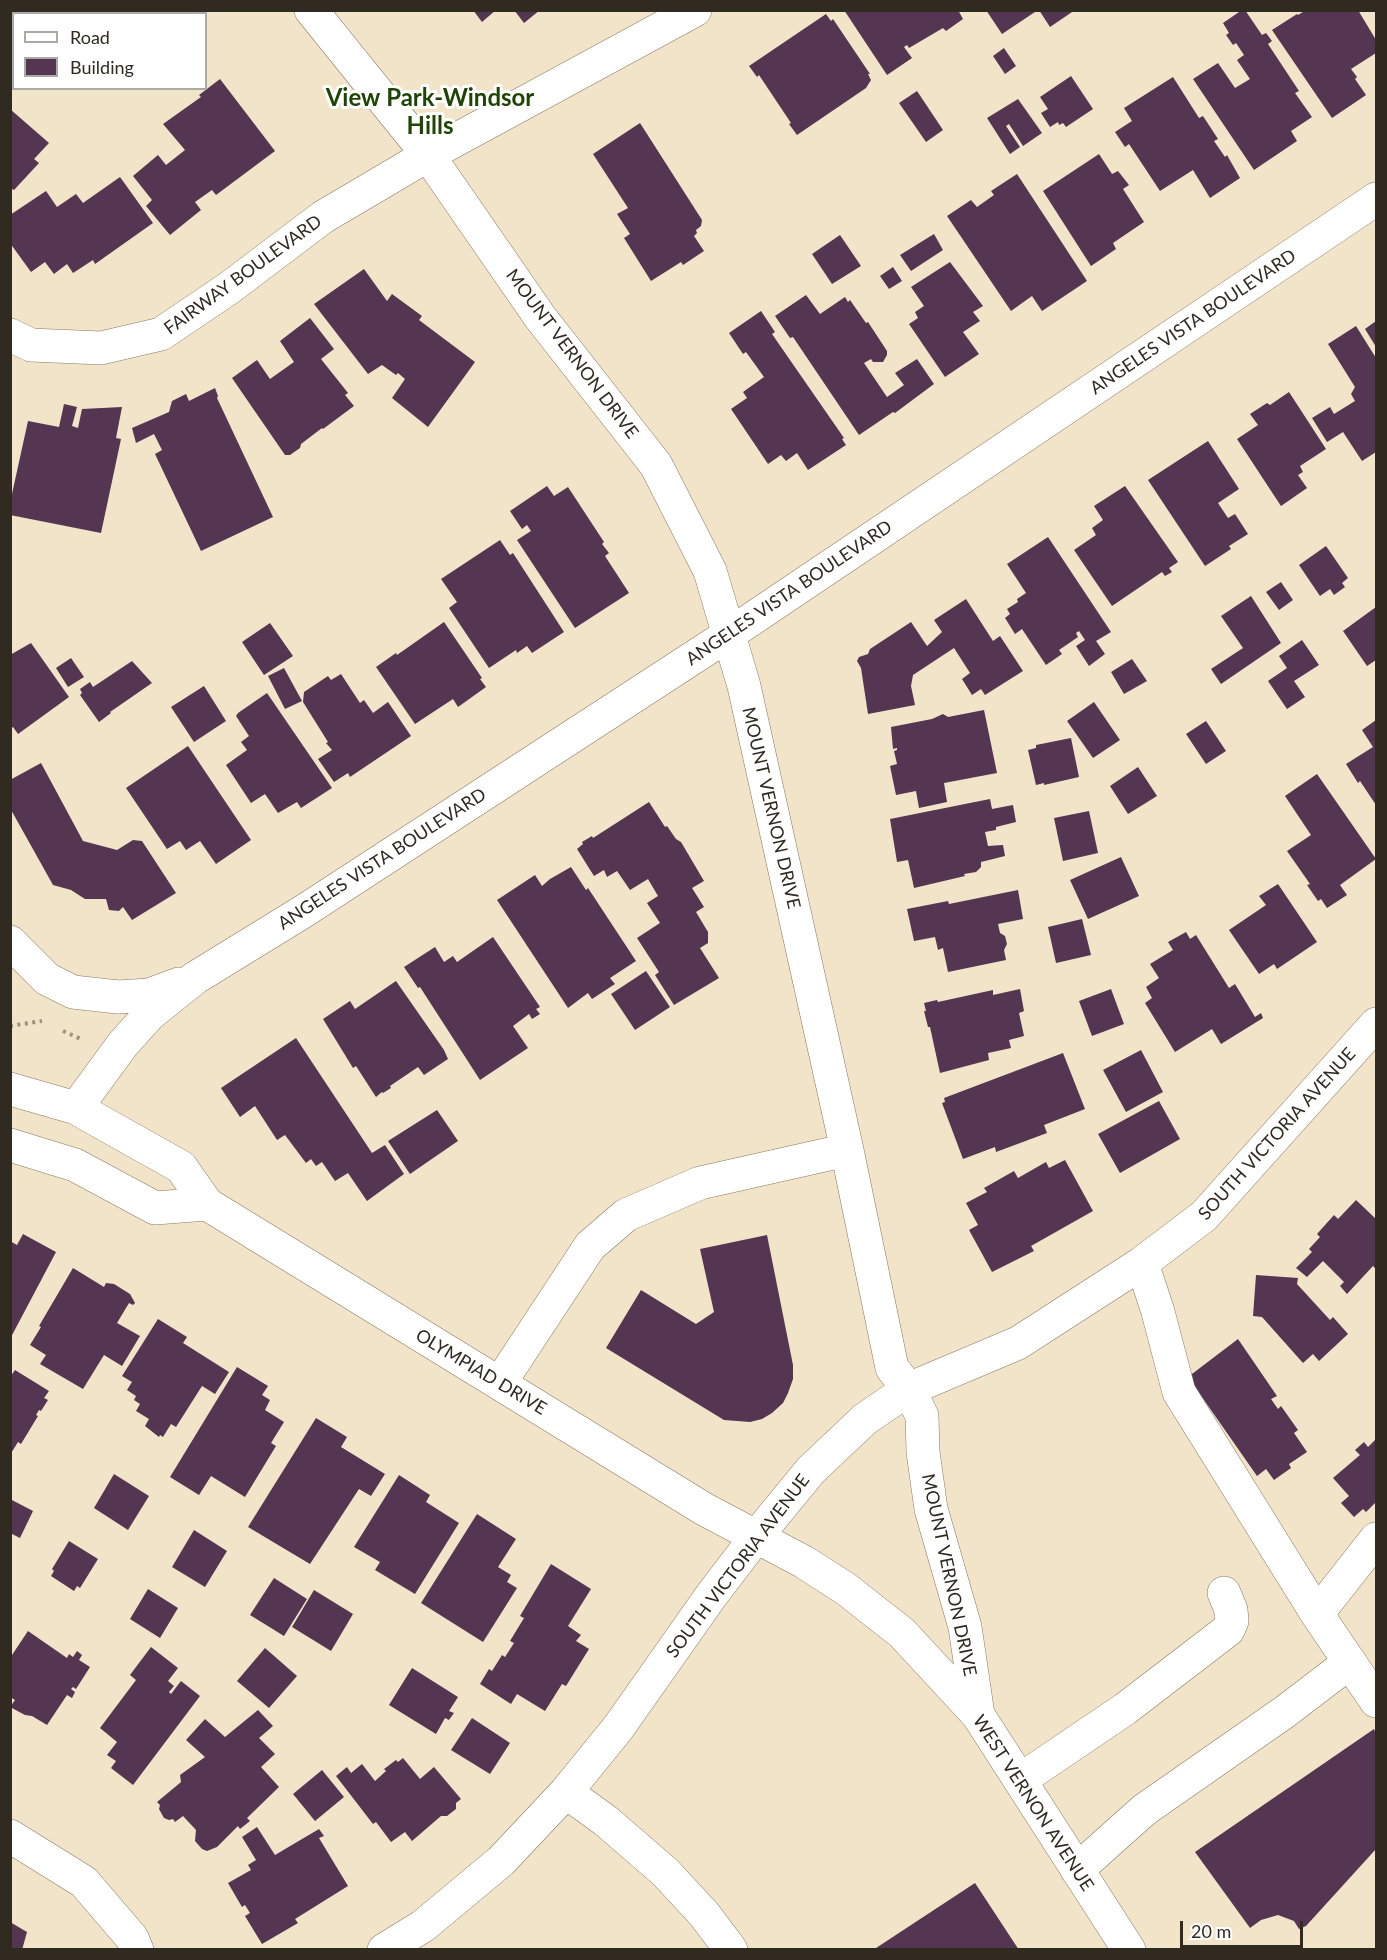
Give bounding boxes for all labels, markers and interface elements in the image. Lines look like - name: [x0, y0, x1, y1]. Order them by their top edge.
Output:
- legend: [12, 12, 207, 90]
- text: Road: [70, 26, 110, 48]
- text: Building: [70, 56, 134, 78]
- district label: View Park-Windsor Hills: [326, 84, 534, 140]
- street label: FAIRWAY BOULEVARD: [160, 211, 326, 339]
- street label: ANGELES VISTA BOULEVARD: [1086, 245, 1300, 399]
- street label: MOUNT VERNON DRIVE: [501, 265, 643, 443]
- street label: ANGELES VISTA BOULEVARD: [682, 516, 896, 670]
- street label: MOUNT VERNON DRIVE: [737, 705, 805, 911]
- street label: ANGELES VISTA BOULEVARD: [274, 784, 490, 934]
- street label: SOUTH VICTORIA AVENUE: [1194, 1043, 1360, 1225]
- street label: OLYMPIAD DRIVE: [412, 1324, 550, 1420]
- street label: SOUTH VICTORIA AVENUE: [662, 1470, 814, 1662]
- street label: MOUNT VERNON DRIVE: [917, 1472, 981, 1678]
- street label: WEST VERNON AVENUE: [968, 1711, 1098, 1895]
- scale bar: [1183, 1909, 1306, 1947]
- text: 20 m: [1191, 1920, 1231, 1942]

